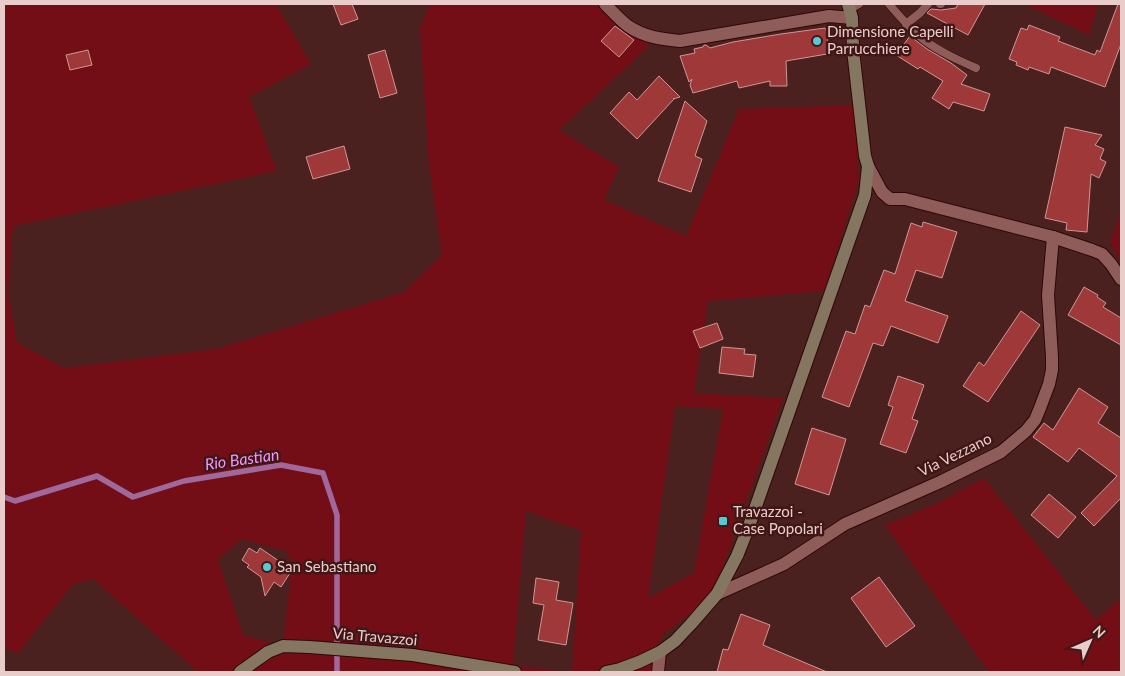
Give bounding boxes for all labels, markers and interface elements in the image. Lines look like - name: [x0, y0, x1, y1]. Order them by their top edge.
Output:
- place label: Dimensione Capelli Parrucchiere: [827, 22, 954, 57]
- marker: Dimensione Capelli Parrucchiere: [811, 35, 823, 47]
- street label: Via Vezzano: [915, 429, 994, 480]
- water label: Rio Bastian: [204, 444, 280, 473]
- place label: Travazzoi - Case Popolari: [733, 502, 823, 537]
- marker: Travazzoi - Case Popolari: [717, 515, 729, 527]
- place label: San Sebastiano: [277, 557, 377, 575]
- marker: San Sebastiano: [261, 561, 273, 573]
- north arrow: [1065, 616, 1115, 666]
- text: N: [1090, 622, 1109, 641]
- street label: Via Travazzoi: [332, 623, 418, 649]

